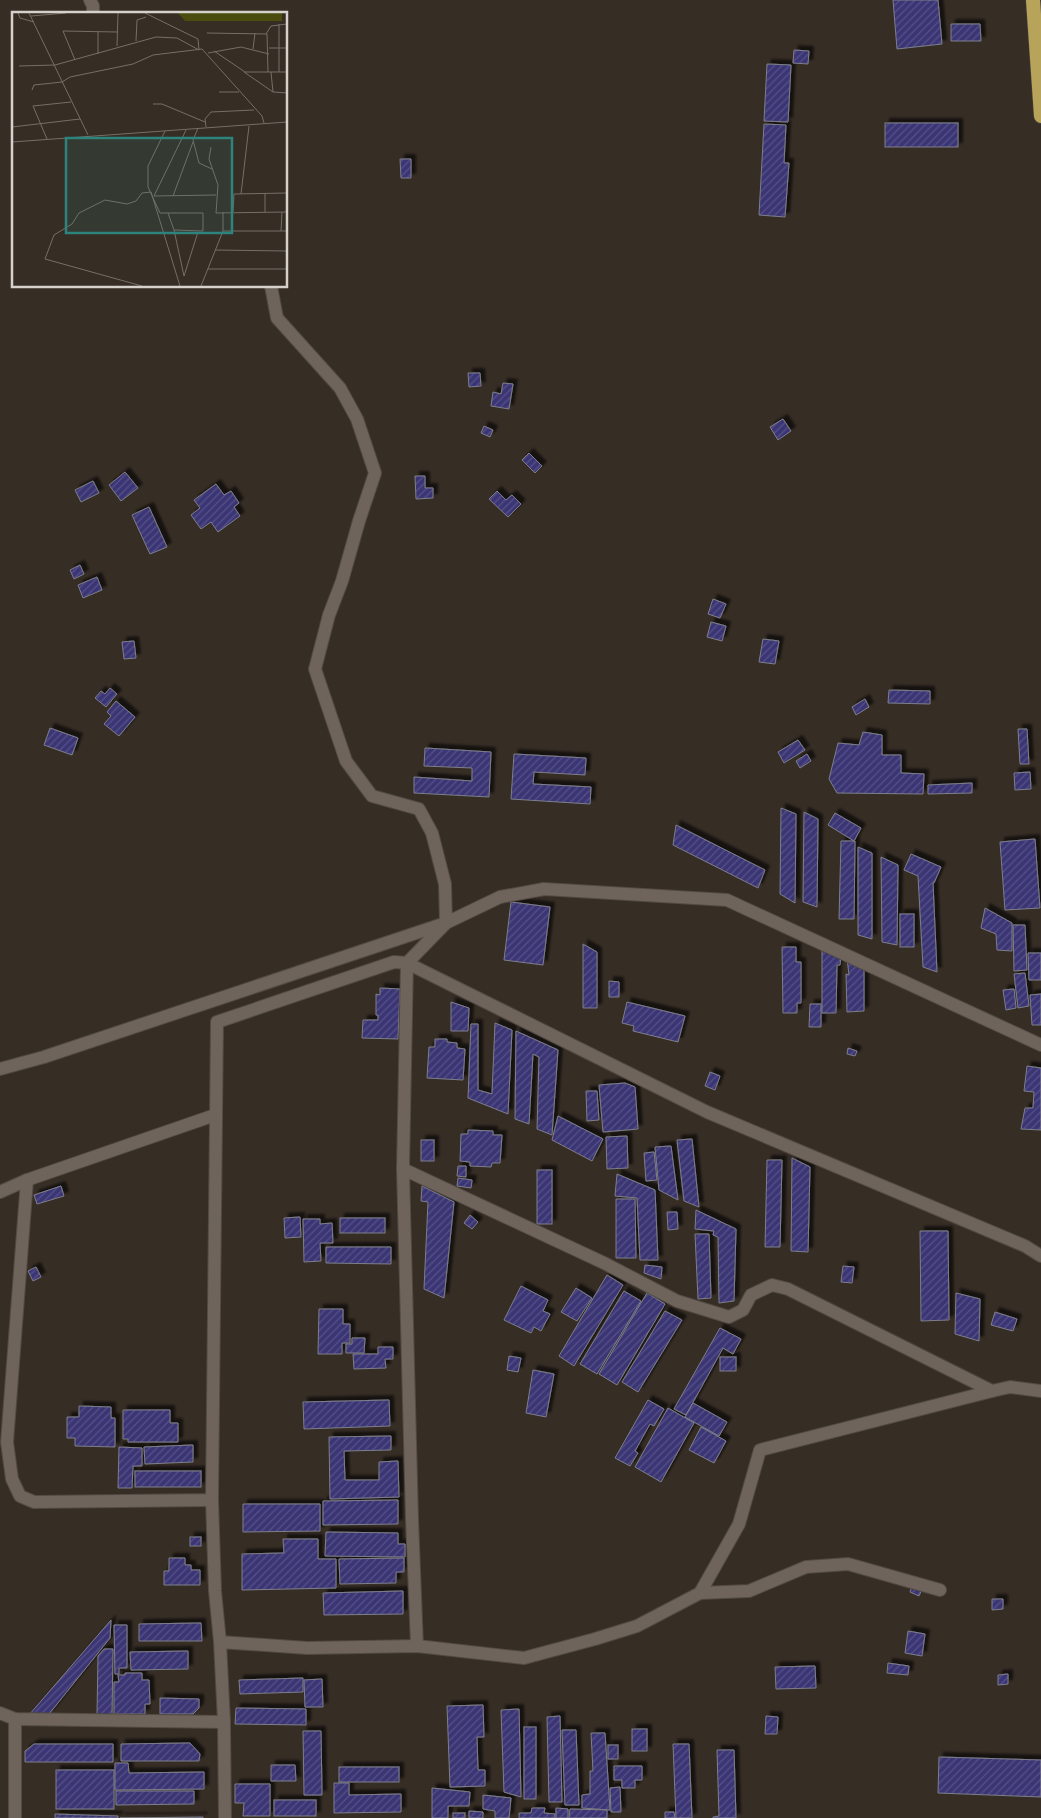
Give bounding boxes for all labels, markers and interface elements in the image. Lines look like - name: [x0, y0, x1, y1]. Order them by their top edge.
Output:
- inset map: [12, 12, 288, 288]

